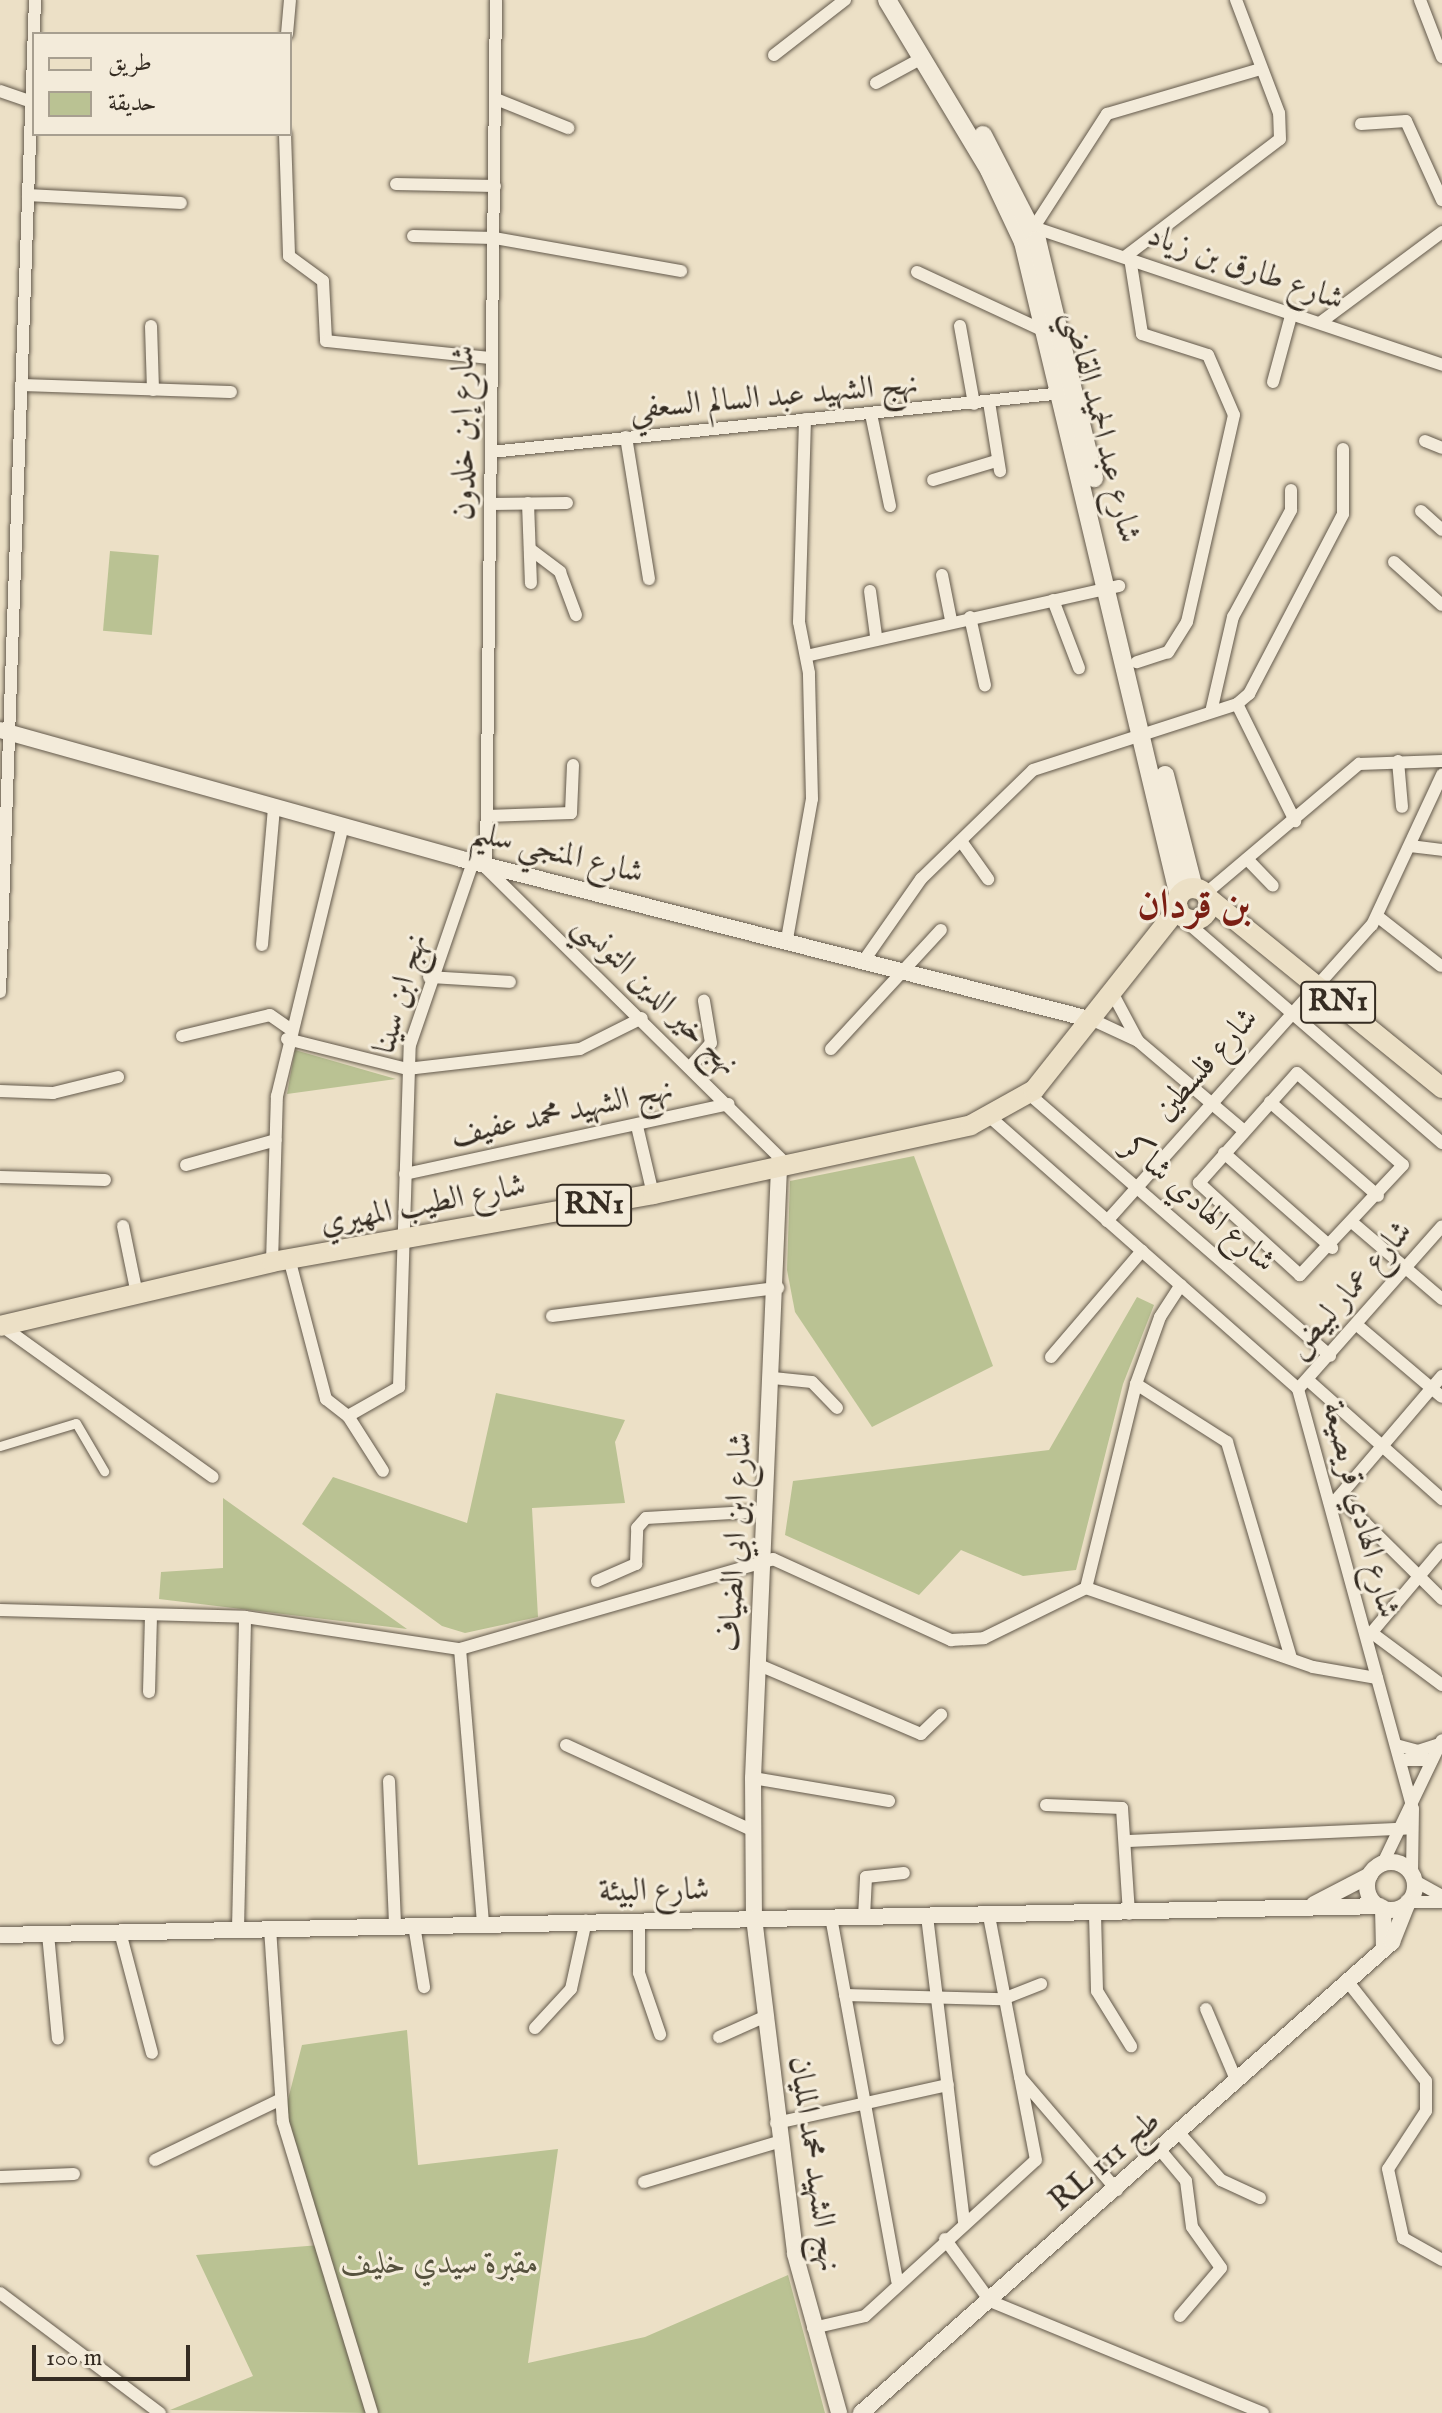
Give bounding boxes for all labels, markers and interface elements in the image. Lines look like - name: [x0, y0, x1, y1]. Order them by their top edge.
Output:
- legend: [32, 32, 292, 136]
- text: طريق: [108, 48, 152, 79]
- text: حديقة: [108, 88, 157, 119]
- street label: شارع طارق بن زياد: [1142, 217, 1348, 321]
- street label: شارع عبد الحميد القاضي: [1053, 307, 1147, 547]
- street label: شارع إبن خلدون: [446, 345, 484, 521]
- street label: نهج الشهيد عبد السالم السعفي: [628, 366, 920, 430]
- street label: شارع المنجي سليم: [467, 814, 647, 894]
- district label: بن قردان: [1137, 883, 1251, 931]
- street label: نهج خير الدين التونسي: [564, 907, 746, 1085]
- street label: نهج ابن سينا: [367, 929, 437, 1059]
- road number: RN1: [1300, 976, 1376, 1028]
- street label: شارع فلسطين: [1146, 1001, 1268, 1129]
- street label: نهج الشهيد محمد عفيف: [447, 1072, 677, 1156]
- street label: شارع الهادي شاكر: [1114, 1128, 1282, 1282]
- street label: شارع الطيب المهيري: [317, 1167, 529, 1245]
- road number: RN1: [556, 1179, 632, 1231]
- street label: شارع عمار لبيض: [1280, 1214, 1422, 1368]
- street label: شارع الهادي قريصيعة: [1312, 1397, 1406, 1623]
- street label: شارع ابن ابي الضياف: [712, 1431, 762, 1653]
- street label: شارع البيئة: [598, 1872, 710, 1912]
- street label: نهج الشهيد محمد المليان: [779, 2054, 847, 2274]
- street label: RL طج 111: [1042, 2103, 1170, 2221]
- park label: مقبرة سيدي خليف: [341, 2246, 539, 2284]
- scale bar: [36, 2329, 194, 2379]
- text: 100 m: [46, 2343, 102, 2374]

